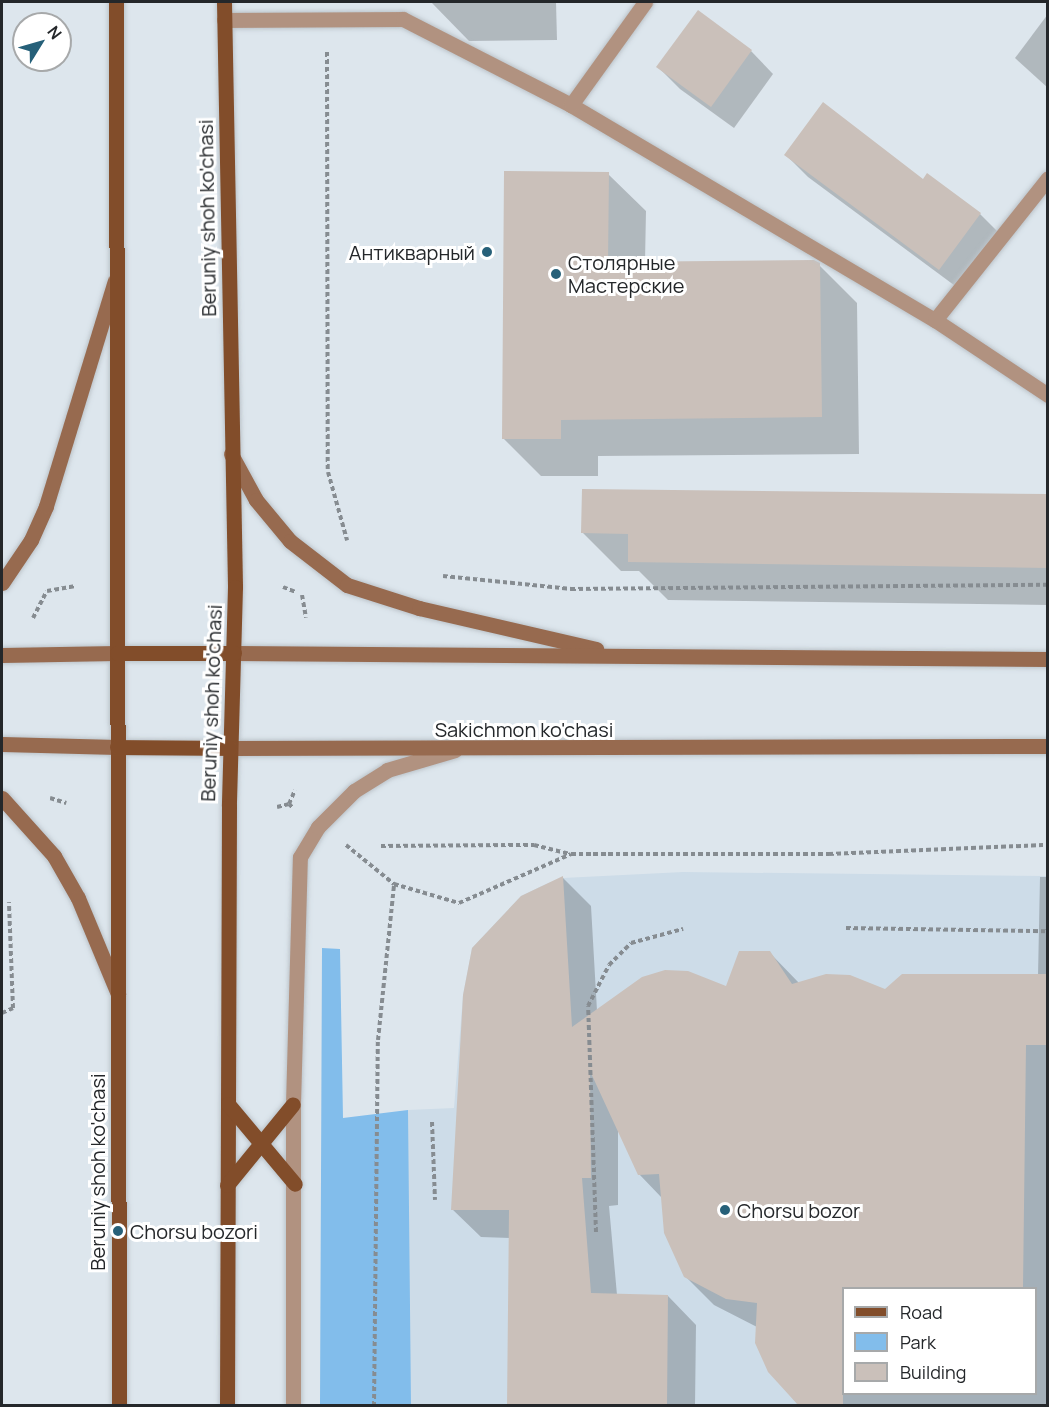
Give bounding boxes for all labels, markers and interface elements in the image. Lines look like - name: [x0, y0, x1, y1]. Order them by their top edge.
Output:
- north arrow: [12, 12, 72, 72]
- text: N: [43, 21, 67, 44]
- street label: Beruniy shoh ko'chasi: [193, 119, 221, 317]
- place label: Антикварный: [349, 240, 475, 264]
- marker: Антикварный: [480, 245, 494, 259]
- place label: Столярные Мастерские: [568, 250, 684, 297]
- marker: Столярные Мастерские: [549, 267, 563, 281]
- street label: Beruniy shoh ko'chasi: [196, 604, 226, 802]
- street label: Sakichmon ko'chasi: [435, 717, 613, 741]
- street label: Beruniy shoh ko'chasi: [85, 1073, 109, 1271]
- place label: Chorsu bozor: [737, 1198, 860, 1222]
- marker: Chorsu bozor: [718, 1203, 732, 1217]
- place label: Chorsu bozori: [130, 1219, 258, 1243]
- marker: Chorsu bozori: [111, 1224, 125, 1238]
- legend: [842, 1287, 1037, 1395]
- text: Road: [900, 1300, 943, 1324]
- text: Park: [900, 1330, 936, 1354]
- text: Building: [900, 1360, 966, 1384]

